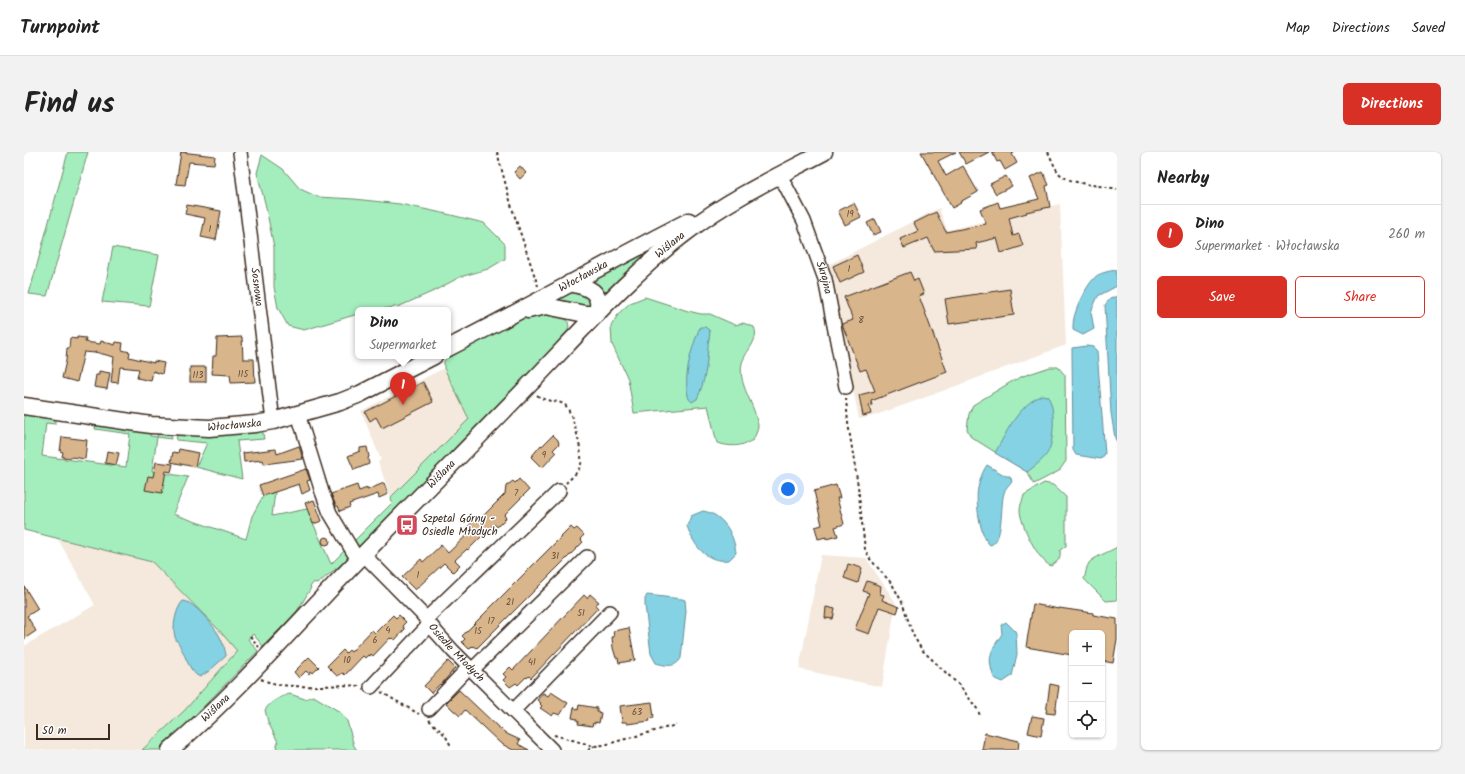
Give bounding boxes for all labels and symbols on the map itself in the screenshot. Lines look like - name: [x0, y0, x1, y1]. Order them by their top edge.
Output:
- house number: 19: [846, 207, 854, 222]
- house number: 1: [209, 222, 212, 237]
- street label: Wiślana: [651, 227, 689, 263]
- street label: Włocławska: [555, 256, 611, 297]
- street label: Skrajna: [810, 259, 837, 296]
- house number: 1: [848, 262, 851, 277]
- street label: Sosnowa: [245, 267, 268, 307]
- house number: 8: [858, 313, 864, 328]
- house number: 115: [238, 367, 249, 382]
- house number: 113: [193, 368, 203, 383]
- pin: 1: [390, 372, 416, 405]
- street label: Włocławska: [207, 414, 263, 437]
- house number: 9: [542, 448, 547, 463]
- street label: Wiślana: [423, 456, 460, 493]
- your location: [778, 479, 798, 499]
- house number: 7: [514, 486, 519, 501]
- place label: Szpetal Górny - Osiedle Młodych: [422, 510, 498, 541]
- bus stop icon: Szpetal Górny - Osiedle Młodych: [394, 512, 420, 538]
- house number: 31: [551, 549, 559, 564]
- house number: 1: [417, 568, 420, 583]
- house number: 21: [506, 595, 514, 610]
- house number: 51: [577, 606, 585, 621]
- house number: 17: [488, 614, 495, 629]
- street label: Osiedle Młodych: [423, 620, 489, 687]
- house number: 4: [386, 623, 391, 638]
- house number: 15: [474, 624, 483, 639]
- house number: 6: [372, 633, 378, 648]
- house number: 10: [343, 653, 351, 668]
- house number: 41: [528, 655, 536, 670]
- street label: Wiślana: [197, 690, 235, 727]
- house number: 63: [632, 705, 642, 720]
- scale bar: [36, 722, 110, 741]

